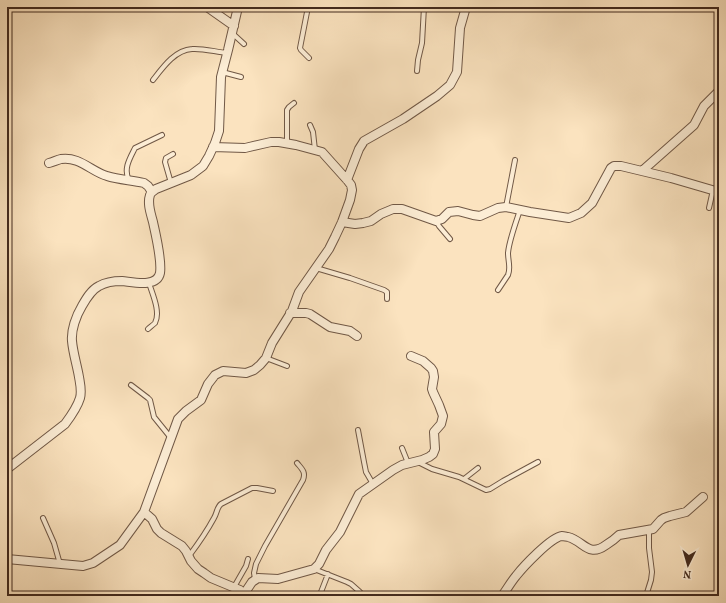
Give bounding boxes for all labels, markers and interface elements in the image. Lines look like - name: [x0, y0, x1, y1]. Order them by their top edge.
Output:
- north arrow: [668, 545, 708, 585]
- text: N: [683, 566, 692, 581]

